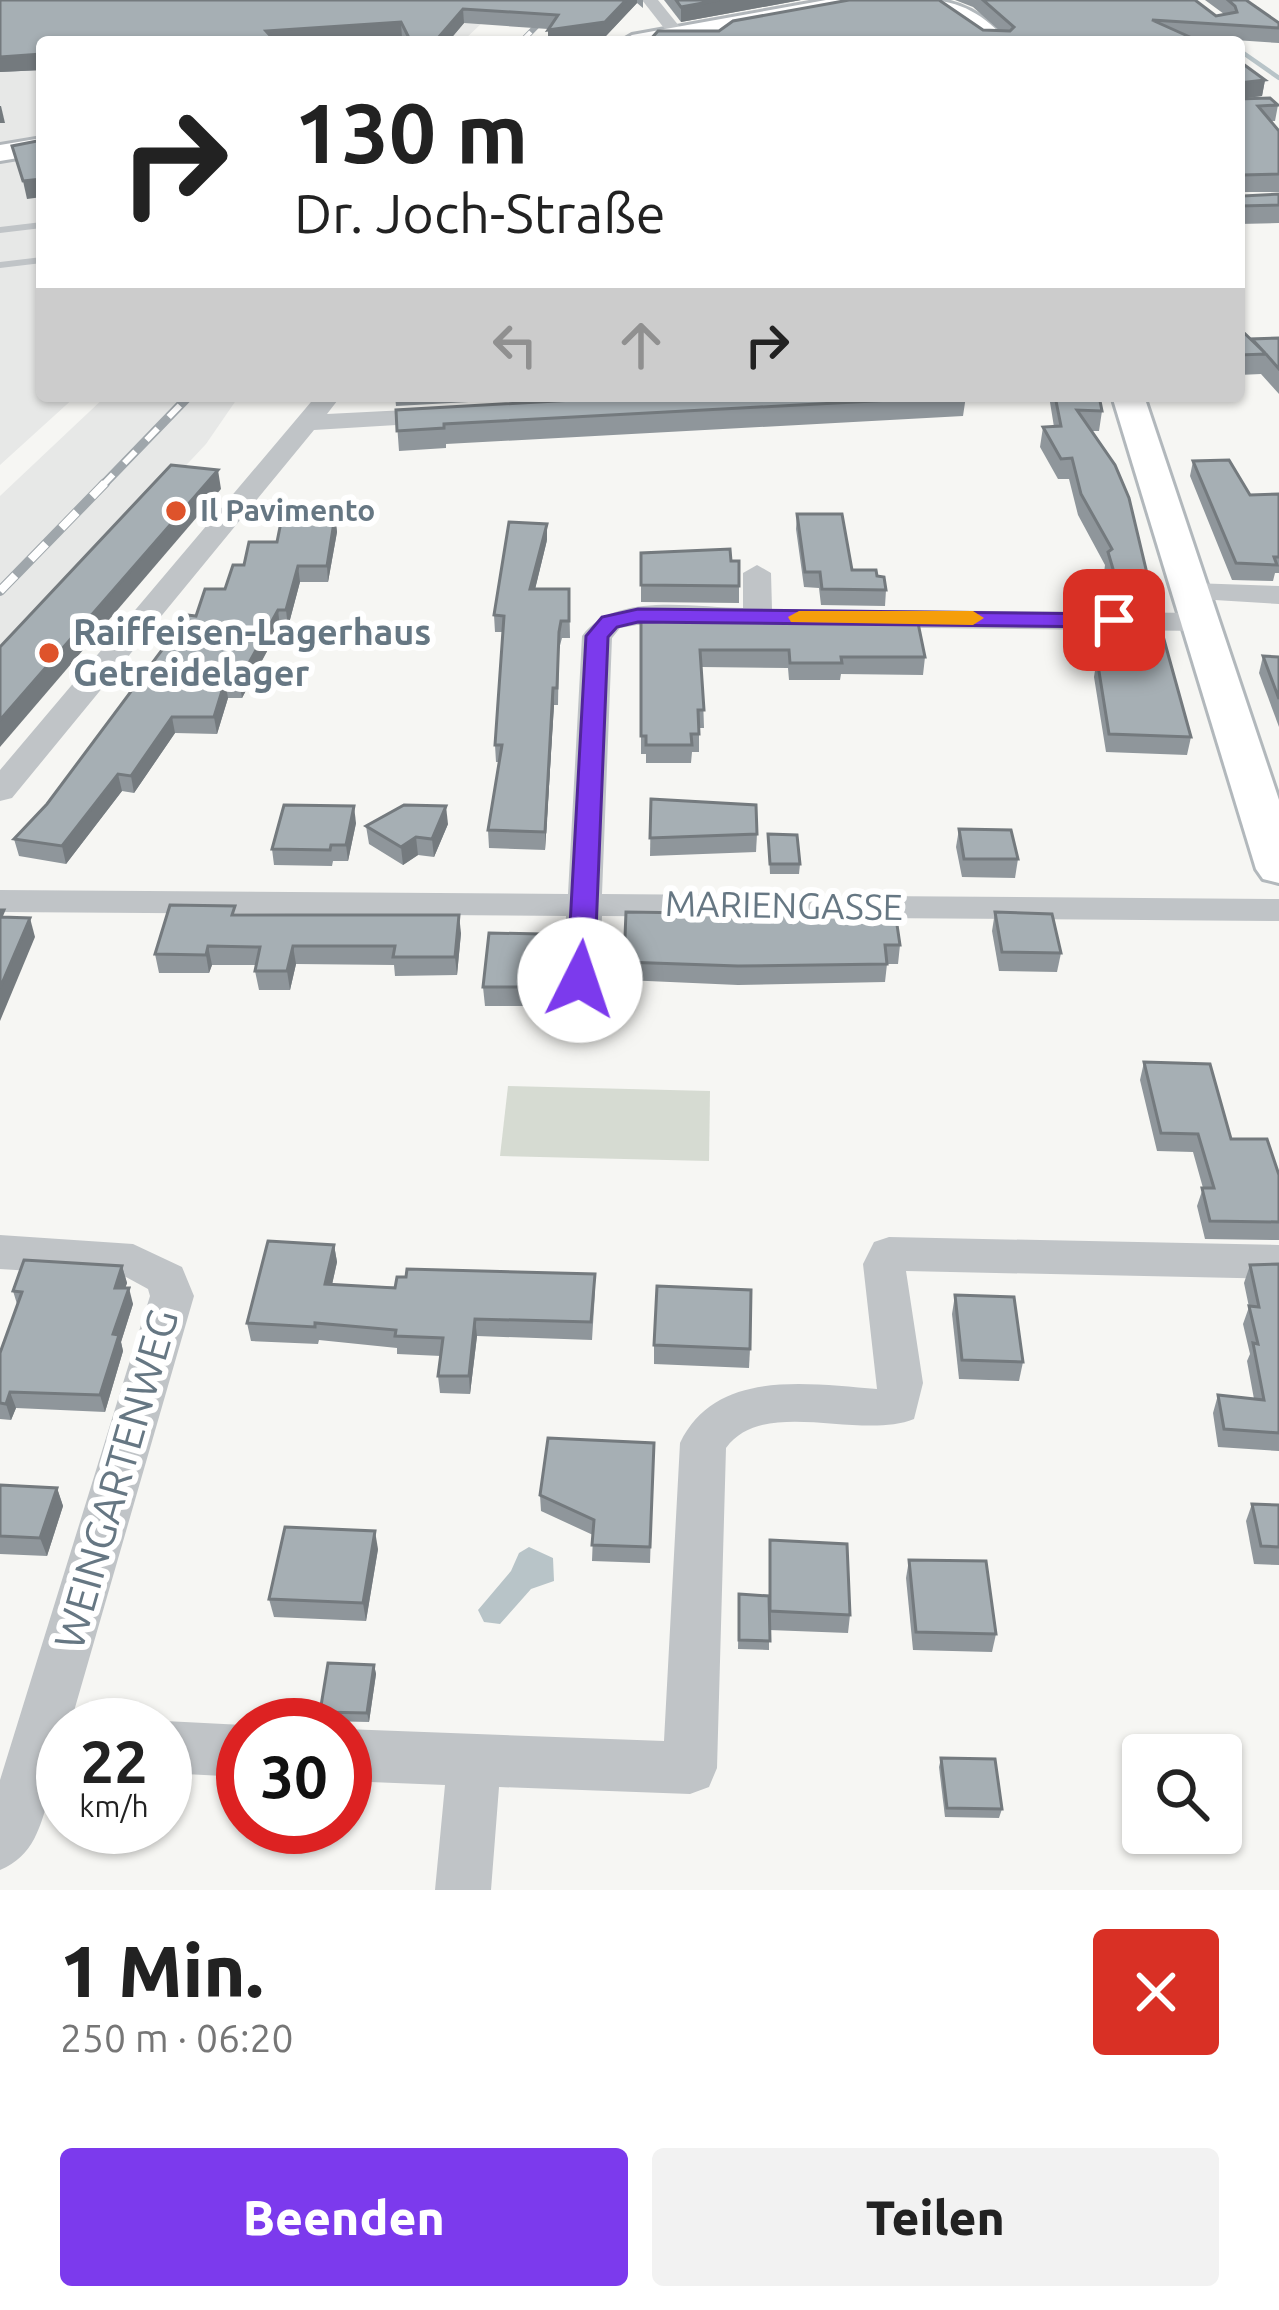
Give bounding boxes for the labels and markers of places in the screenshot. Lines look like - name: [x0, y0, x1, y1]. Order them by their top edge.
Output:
- place label: Il Pavimento: [200, 493, 375, 527]
- marker: Il Pavimento: [163, 498, 189, 524]
- pin: [1063, 569, 1165, 671]
- place label: Raiffeisen-Lagerhaus Getreidelager: [73, 611, 431, 693]
- marker: Raiffeisen-Lagerhaus Getreidelager: [36, 640, 62, 666]

